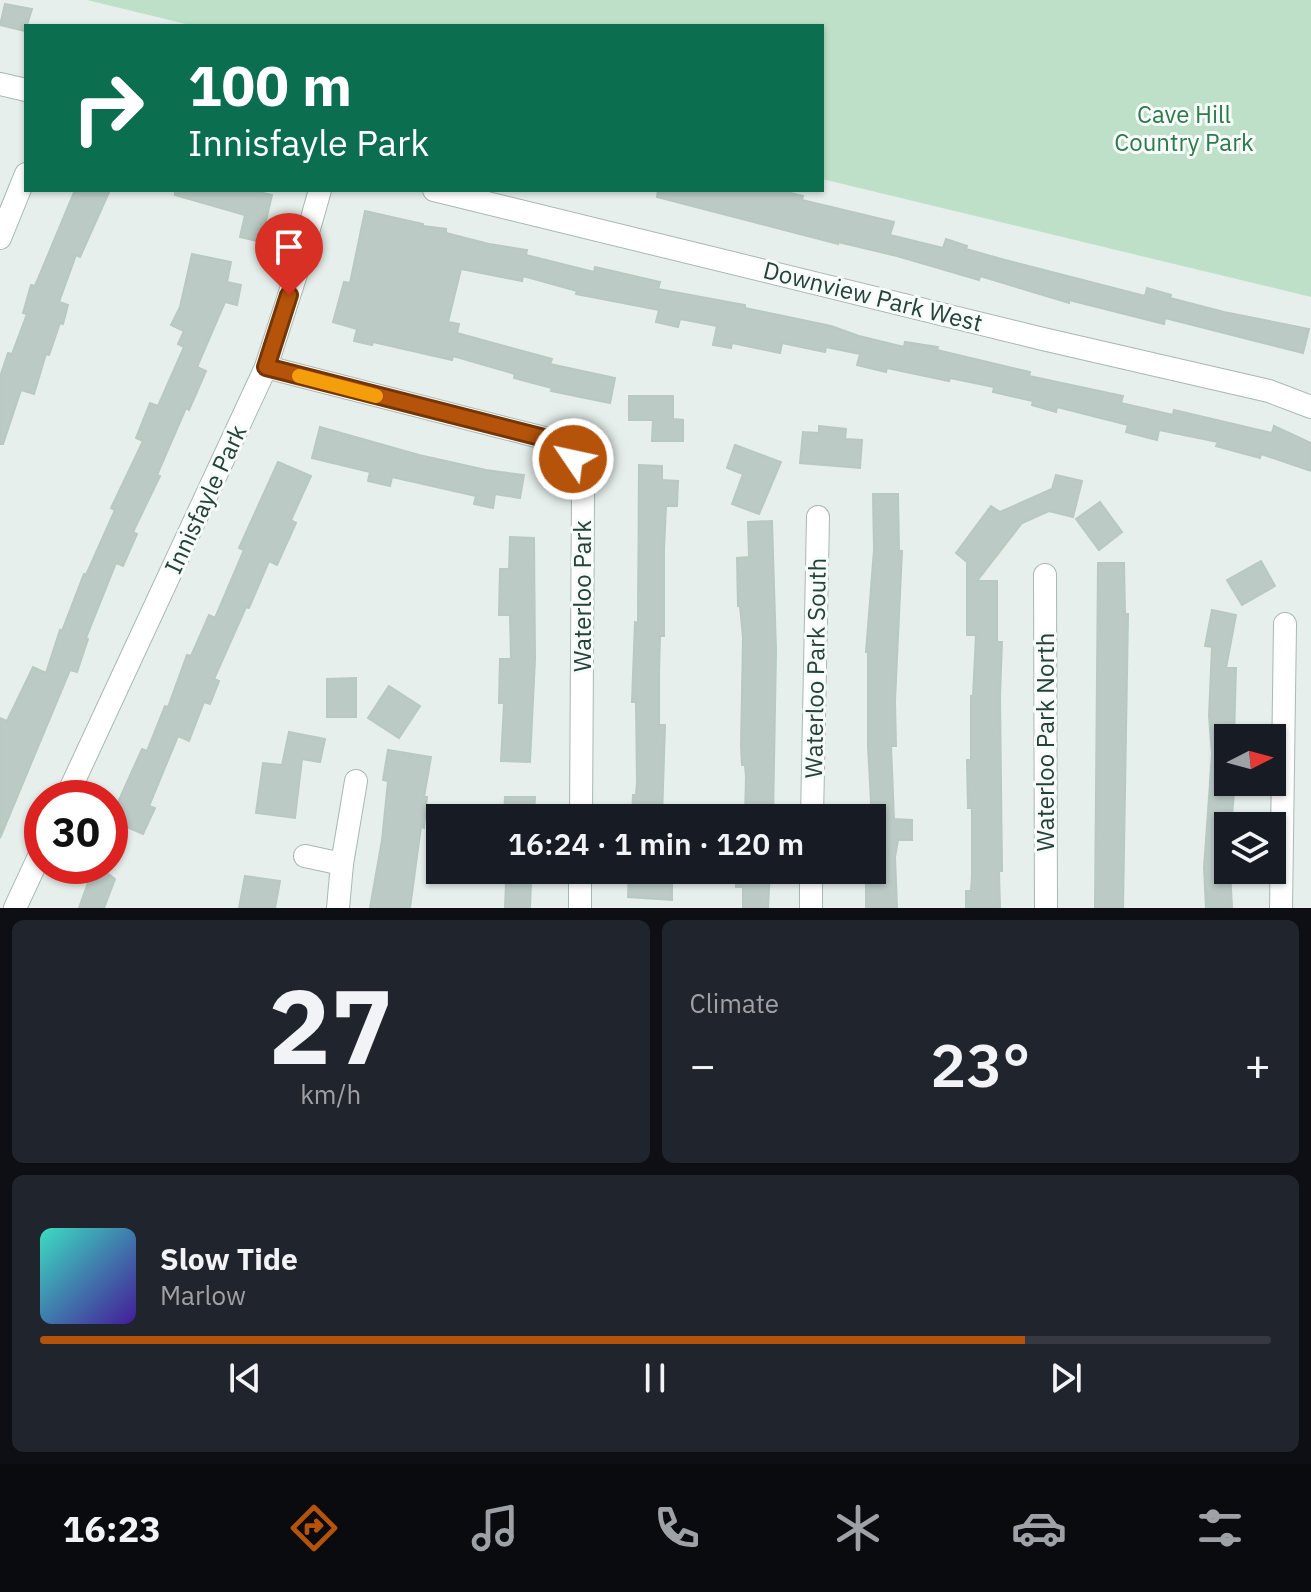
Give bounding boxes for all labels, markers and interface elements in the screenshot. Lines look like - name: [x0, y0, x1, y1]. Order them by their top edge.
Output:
- text: 100 m: [188, 49, 352, 121]
- icon: right: [56, 56, 160, 160]
- park label: Cave Hill Country Park: [1114, 98, 1254, 158]
- text: Innisfayle Park: [188, 119, 429, 166]
- pin: [255, 213, 323, 295]
- icon: arrive: [267, 225, 311, 269]
- street label: Downview Park West: [760, 253, 986, 339]
- position arrow: [531, 417, 615, 501]
- street label: Innisfayle Park: [157, 419, 254, 579]
- street label: Waterloo Park: [566, 520, 598, 672]
- street label: Waterloo Park South: [797, 557, 833, 779]
- street label: Waterloo Park North: [1029, 633, 1061, 851]
- north arrow: [1214, 724, 1286, 796]
- map controls: [1214, 724, 1286, 884]
- speed limit sign: 30: [24, 780, 128, 884]
- button: layers: [1214, 812, 1286, 884]
- text: 16:24 · 1 min · 120 m: [508, 824, 804, 863]
- text: 27: [268, 957, 393, 1093]
- text: Climate: [690, 986, 779, 1020]
- text: 23°: [930, 1025, 1030, 1104]
- text: −: [690, 1036, 716, 1093]
- text: +: [1245, 1036, 1271, 1093]
- text: km/h: [300, 1077, 361, 1111]
- text: Slow Tide: [160, 1239, 298, 1278]
- text: Marlow: [160, 1278, 246, 1312]
- icon: previous: [223, 1356, 267, 1400]
- icon: pause: [633, 1356, 677, 1400]
- icon: next: [1044, 1356, 1088, 1400]
- icon: directions: [286, 1500, 342, 1556]
- icon: music: [467, 1500, 523, 1556]
- icon: phone: [649, 1500, 705, 1556]
- icon: climate: [830, 1500, 886, 1556]
- icon: car: [1011, 1500, 1067, 1556]
- icon: filters: [1192, 1500, 1248, 1556]
- text: 16:23: [63, 1505, 161, 1552]

